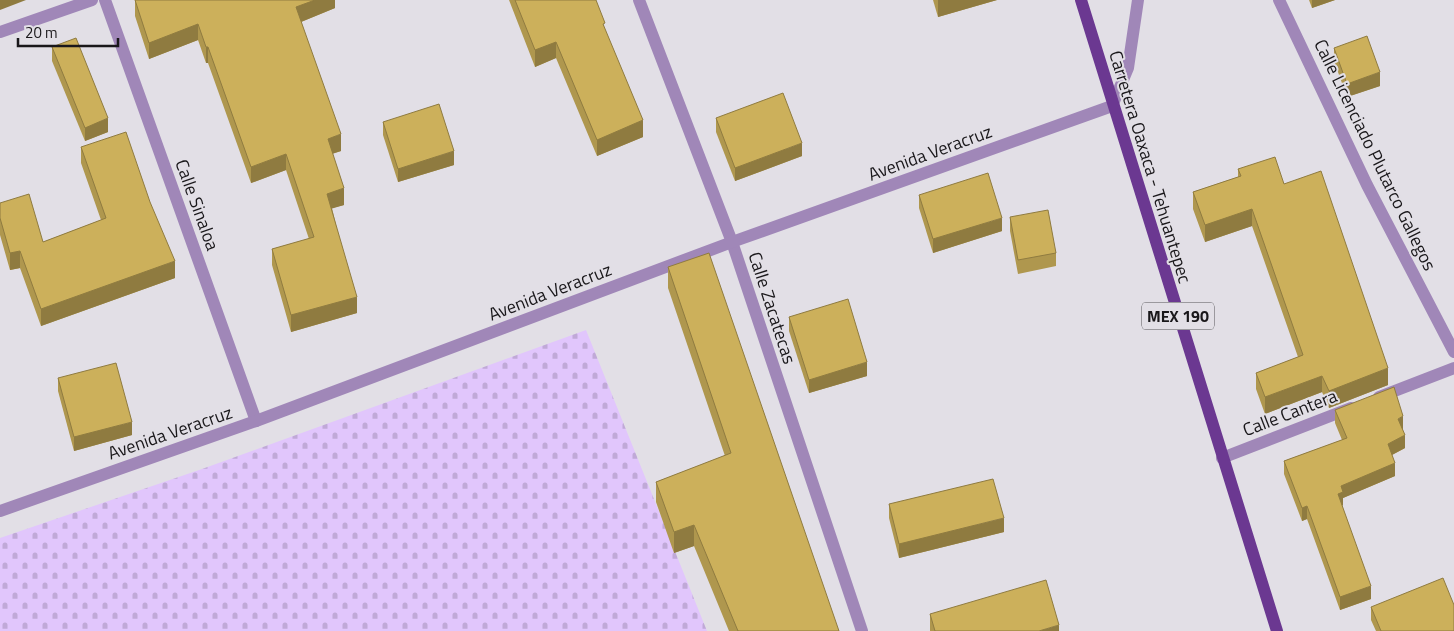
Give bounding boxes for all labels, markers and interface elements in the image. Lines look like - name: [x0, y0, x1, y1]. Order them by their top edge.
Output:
- scale bar: [18, 15, 118, 47]
- text: 20 m: [25, 21, 58, 44]
- street label: Calle Licenciado Plutarco Gallegos: [1307, 34, 1443, 275]
- street label: Carretera Oaxaca - Tehuantepec: [1102, 47, 1199, 287]
- street label: Avenida Veracruz: [864, 118, 996, 187]
- street label: Calle Sinaloa: [168, 155, 226, 254]
- street label: Calle Zacatecas: [742, 248, 803, 367]
- street label: Avenida Veracruz: [484, 256, 615, 327]
- road number: MEX 190: [1142, 302, 1214, 330]
- street label: Calle Cantera: [1239, 382, 1341, 443]
- street label: Avenida Veracruz: [104, 399, 236, 466]

